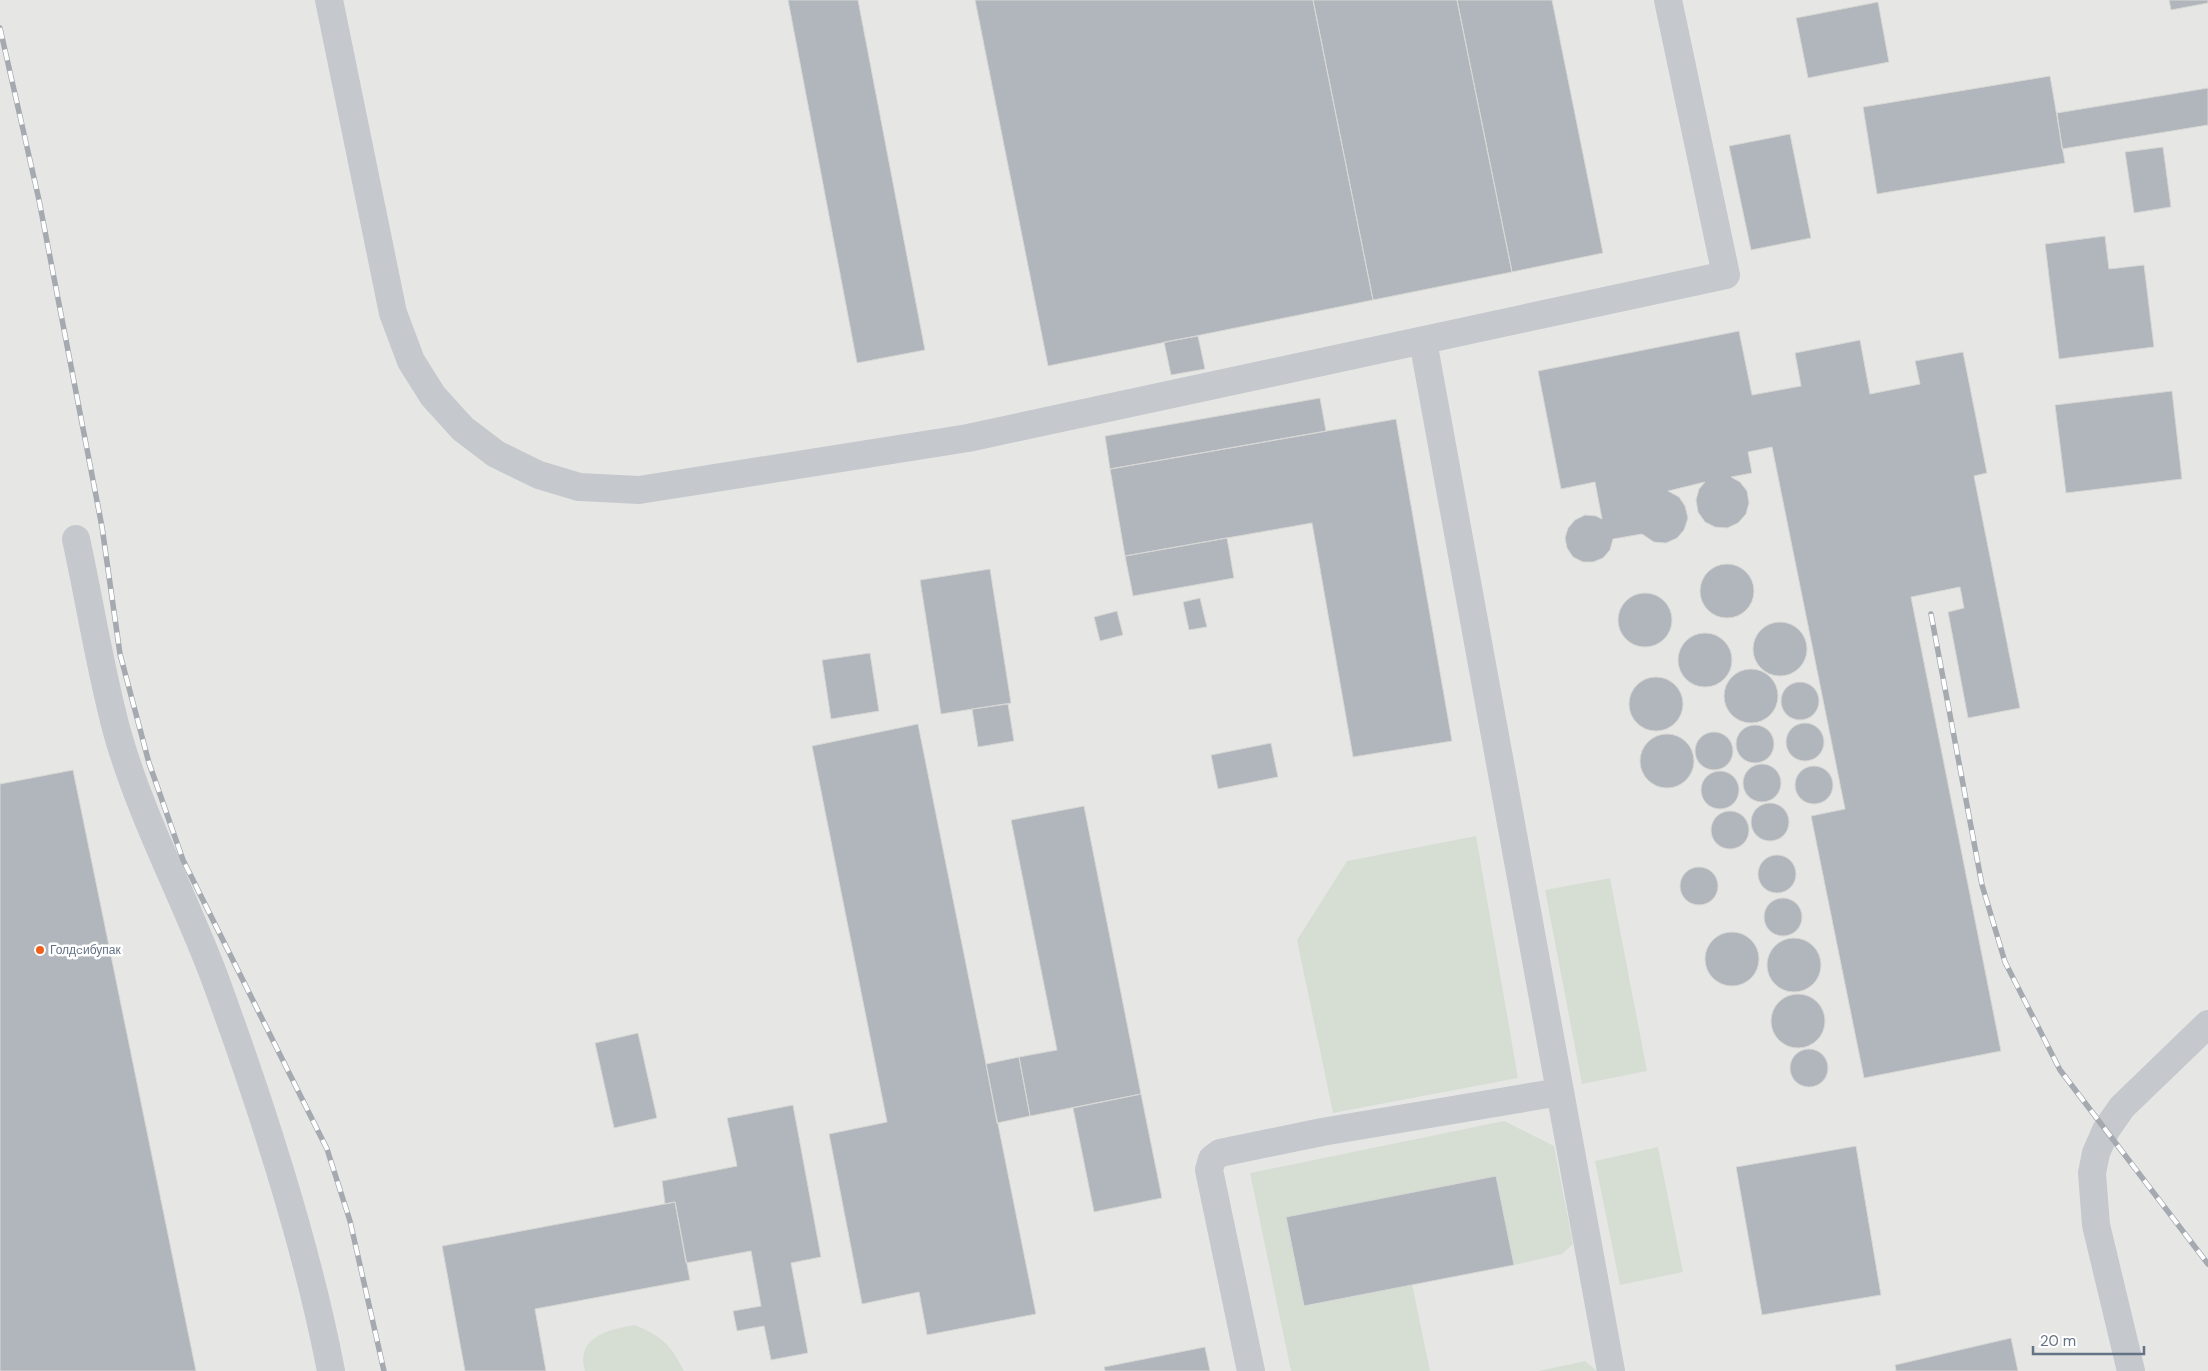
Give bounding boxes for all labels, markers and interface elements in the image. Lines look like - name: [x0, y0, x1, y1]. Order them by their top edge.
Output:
- place label: Голдcибупак: [50, 942, 121, 958]
- marker: Голдcибупак: [34, 944, 46, 956]
- scale bar: [2033, 1324, 2144, 1356]
- text: 20 m: [2040, 1331, 2076, 1351]

